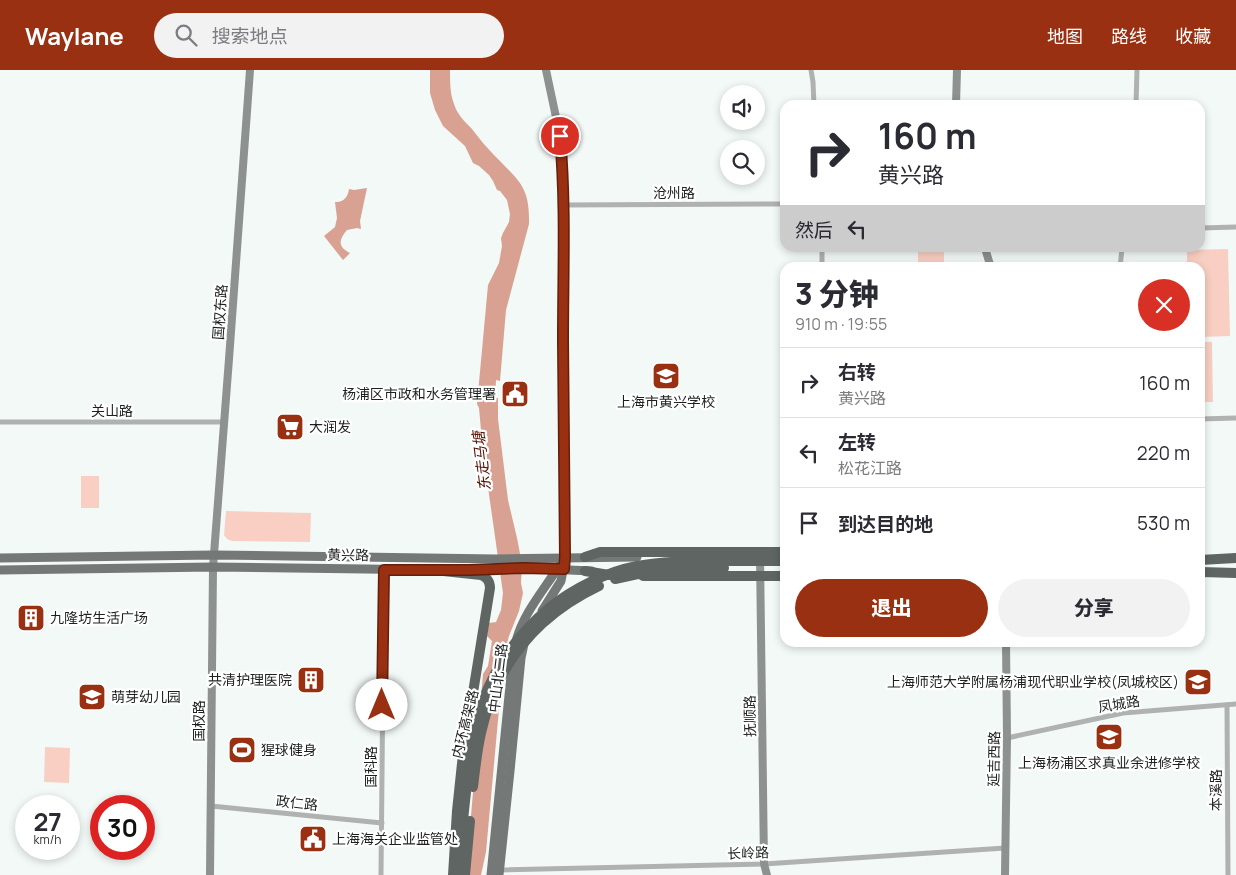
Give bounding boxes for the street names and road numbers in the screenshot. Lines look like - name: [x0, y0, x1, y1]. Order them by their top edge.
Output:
- street label: 沧州路: [653, 183, 695, 202]
- street label: 国权东路: [208, 283, 231, 341]
- street label: 关山路: [91, 401, 133, 420]
- street label: 黄兴路: [327, 545, 369, 564]
- street label: 中山北二路: [484, 642, 511, 714]
- street label: 内环高架路: [447, 688, 482, 760]
- street label: 凤城路: [1097, 691, 1141, 716]
- street label: 抚顺路: [740, 695, 759, 737]
- street label: 国权路: [189, 700, 208, 742]
- street label: 延吉西路: [984, 731, 1003, 787]
- street label: 国科路: [361, 746, 380, 788]
- street label: 本溪路: [1206, 769, 1225, 811]
- street label: 政仁路: [275, 791, 319, 814]
- street label: 长岭路: [727, 842, 769, 863]

